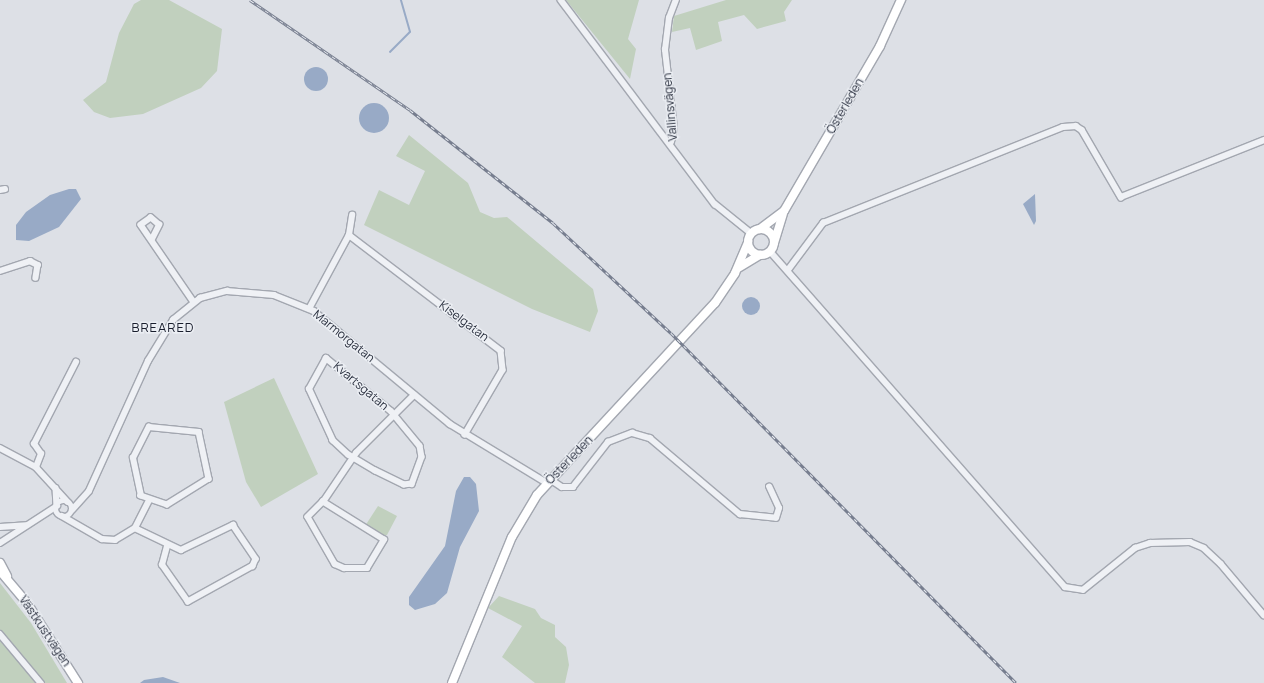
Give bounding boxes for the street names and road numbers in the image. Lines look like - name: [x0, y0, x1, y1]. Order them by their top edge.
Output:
- street label: Vallinsvägen: [660, 72, 680, 142]
- street label: Österleden: [823, 76, 867, 136]
- street label: Kiselgatan: [436, 298, 492, 344]
- street label: Marmorgatan: [310, 307, 378, 365]
- street label: Kvartsgatan: [331, 359, 391, 413]
- street label: Österleden: [542, 433, 596, 487]
- street label: Västkustvägen: [16, 593, 74, 669]

